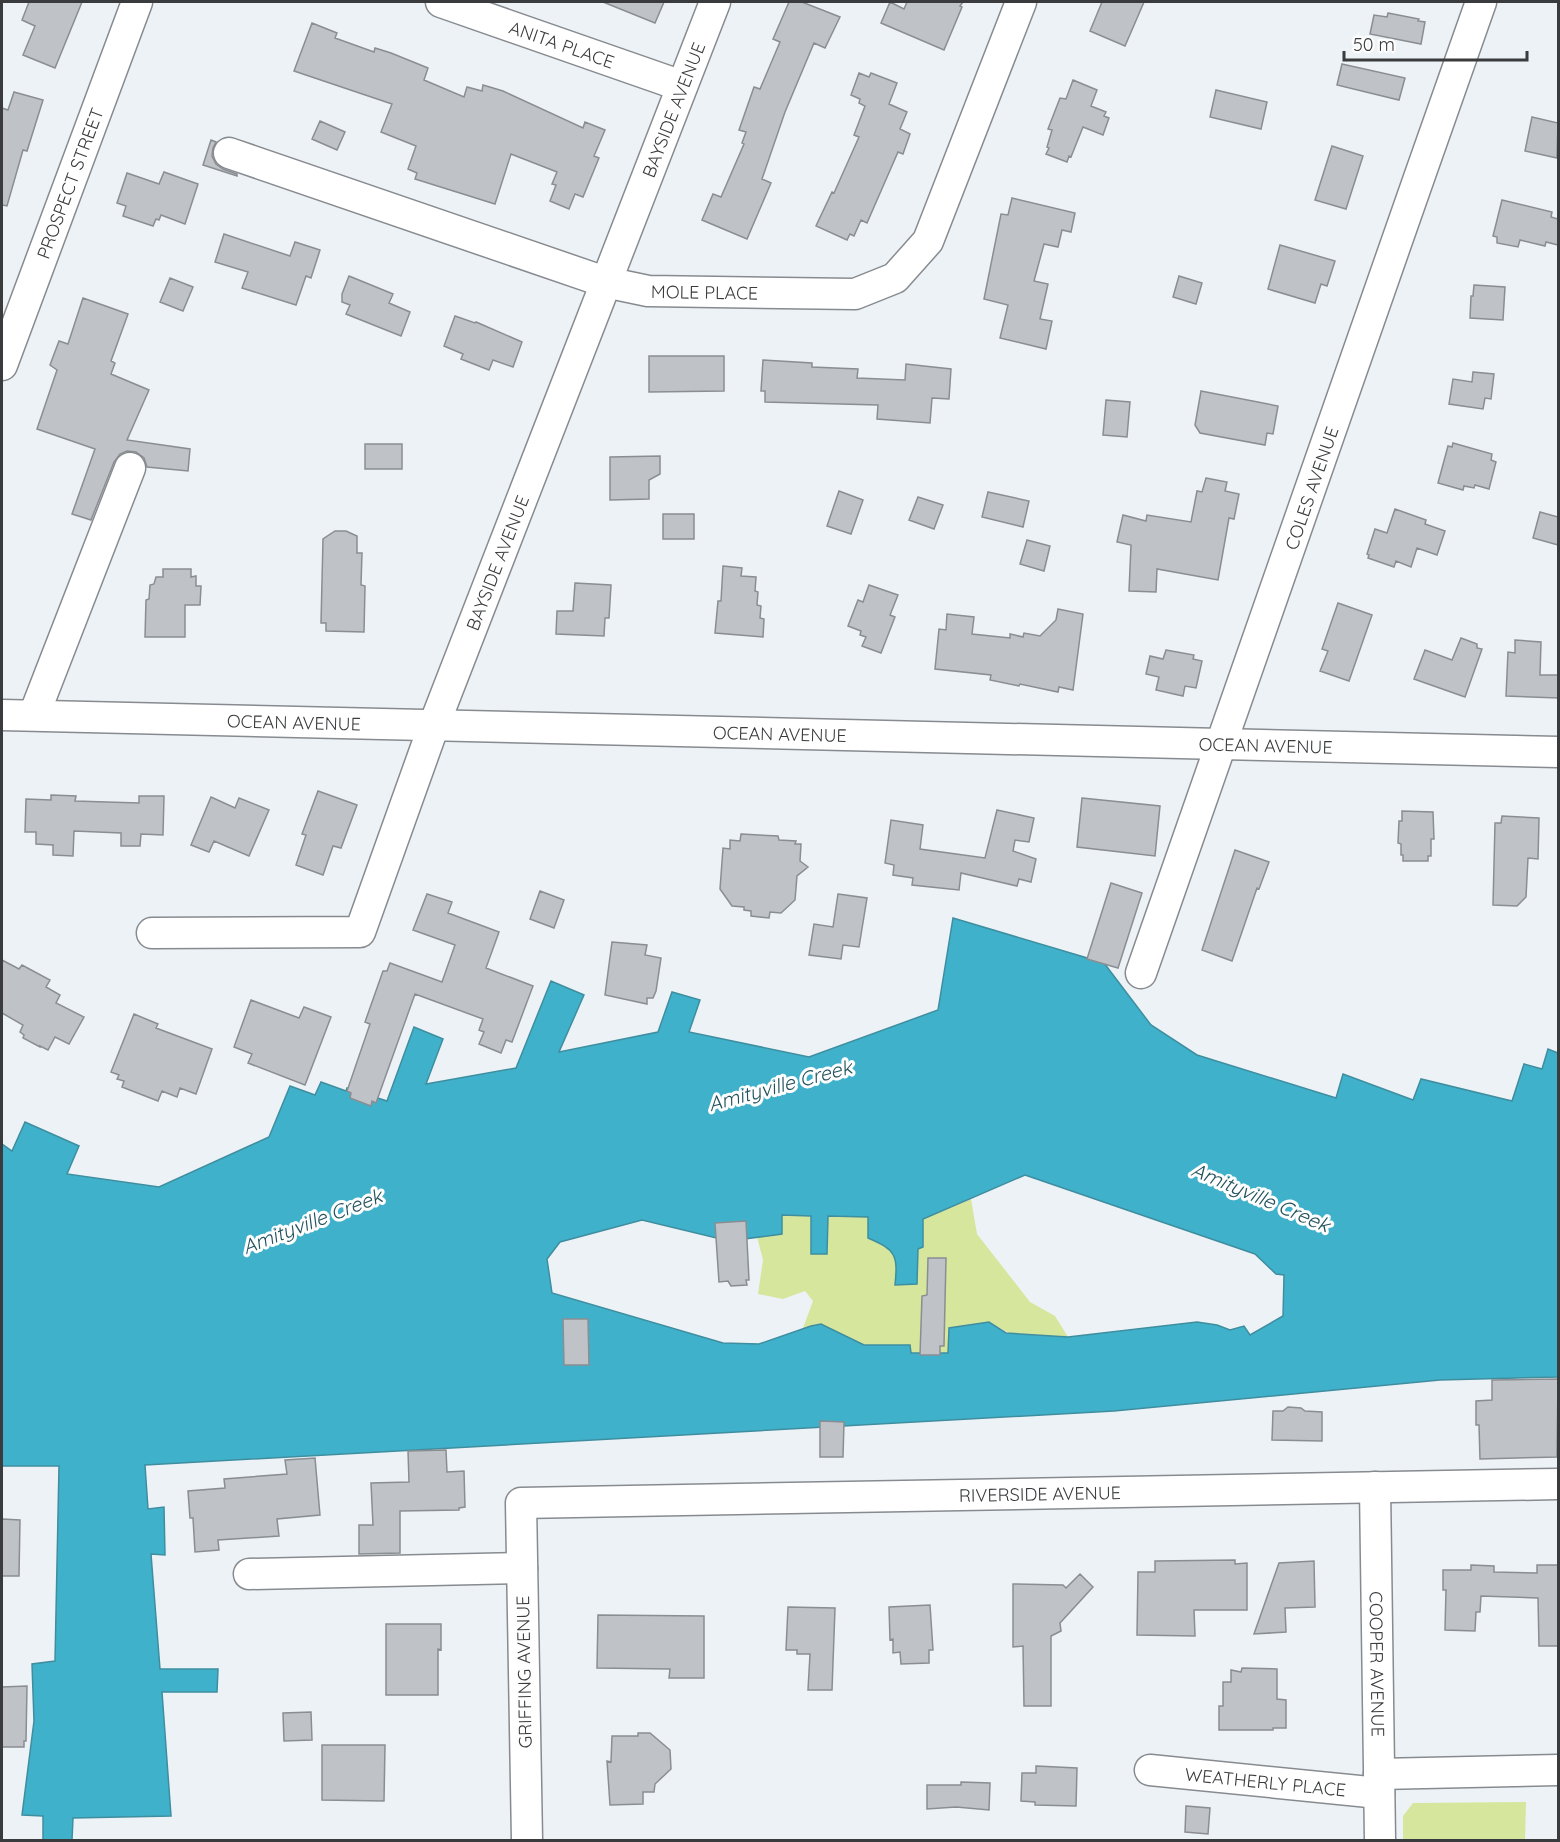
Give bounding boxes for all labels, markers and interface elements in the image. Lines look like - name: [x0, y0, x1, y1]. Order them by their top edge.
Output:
- street label: ANITA PLACE: [506, 15, 617, 73]
- scale bar: [1344, 24, 1527, 62]
- text: 50 m: [1353, 33, 1395, 56]
- street label: BAYSIDE AVENUE: [636, 39, 710, 181]
- street label: PROSPECT STREET: [31, 104, 108, 262]
- street label: MOLE PLACE: [651, 280, 758, 304]
- street label: COLES AVENUE: [1279, 423, 1343, 553]
- street label: BAYSIDE AVENUE: [460, 492, 534, 634]
- street label: OCEAN AVENUE: [227, 709, 361, 735]
- street label: OCEAN AVENUE: [713, 720, 847, 747]
- street label: OCEAN AVENUE: [1198, 732, 1333, 758]
- water label: Amityville Creek: [705, 1053, 857, 1116]
- water label: Amityville Creek: [1188, 1157, 1336, 1238]
- water label: Amityville Creek: [239, 1182, 388, 1259]
- street label: RIVERSIDE AVENUE: [959, 1481, 1121, 1506]
- street label: COOPER AVENUE: [1365, 1591, 1390, 1737]
- street label: GRIFFING AVENUE: [511, 1595, 537, 1749]
- street label: WEATHERLY PLACE: [1184, 1762, 1347, 1801]

